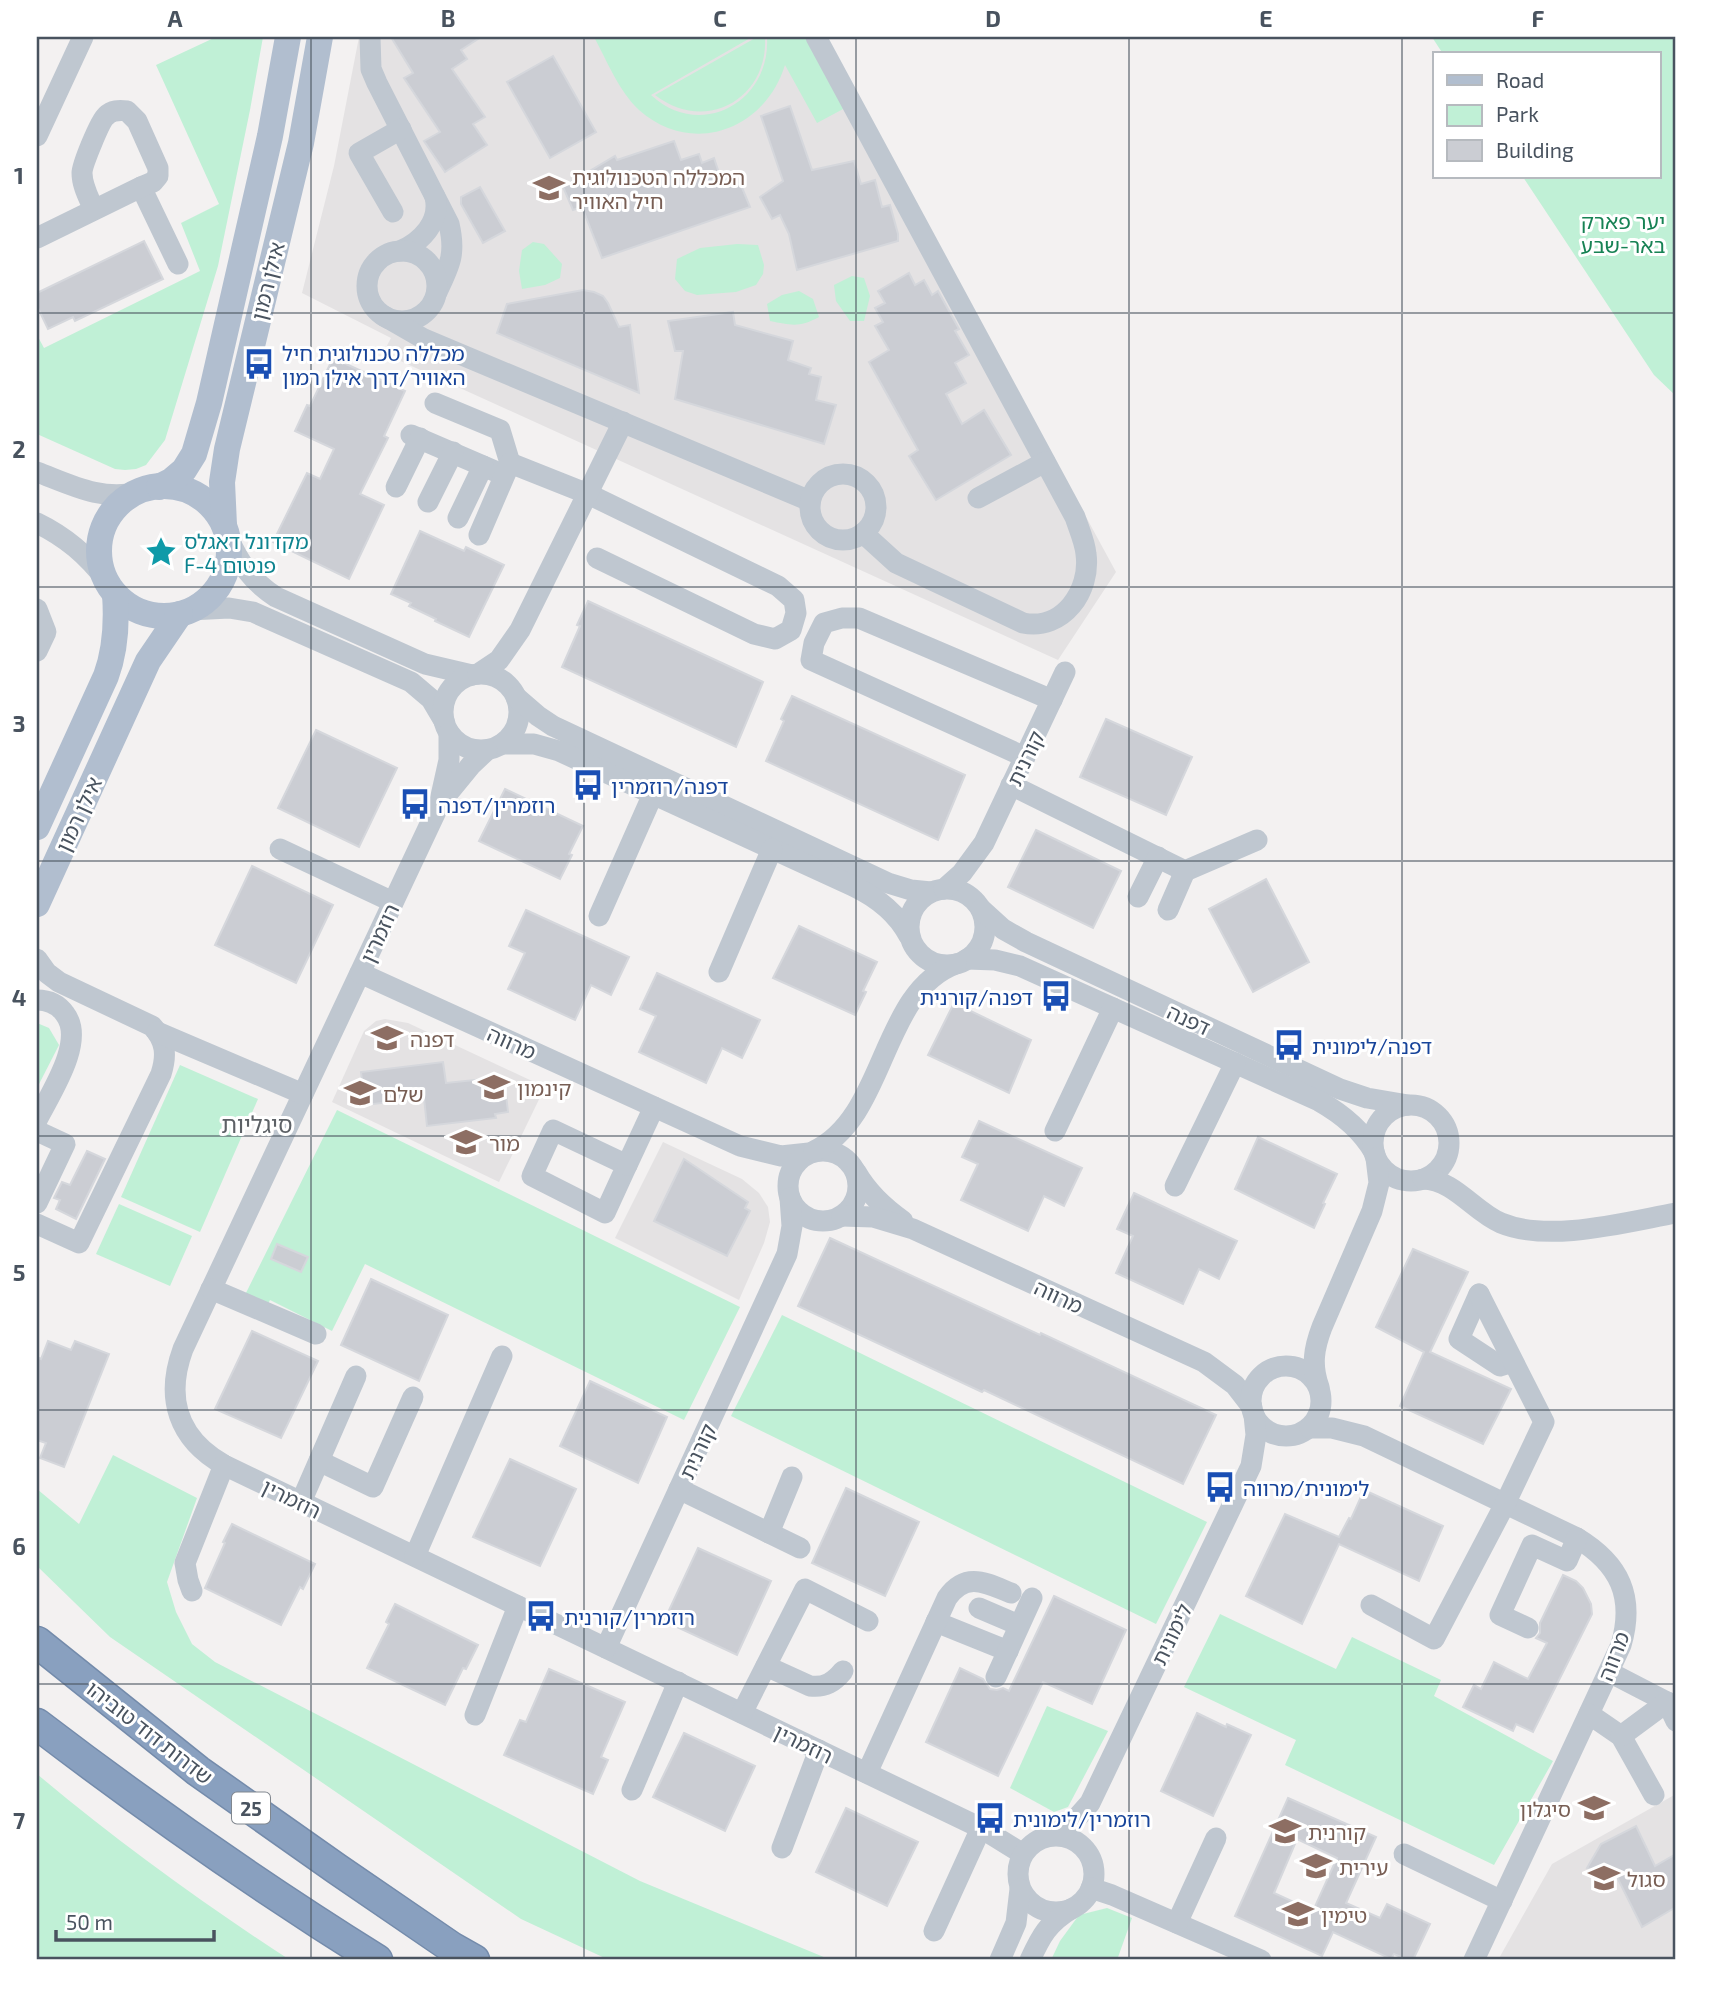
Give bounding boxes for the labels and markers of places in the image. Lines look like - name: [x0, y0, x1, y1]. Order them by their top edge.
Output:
- place label: המכללה הטכנולוגית חיל האוויר: [572, 164, 745, 213]
- school or university icon: המכללה הטכנולוגית חיל האוויר: [532, 171, 566, 205]
- place label: מכללה טכנולוגית חיל האוויר/דרך אילן רמון: [282, 340, 466, 389]
- bus stop icon: מכללה טכנולוגית חיל האוויר/דרך אילן רמון: [242, 347, 276, 381]
- place label: מקדונל דאגלס F-4 פנטום: [184, 528, 309, 577]
- place icon: מקדונל דאגלס F-4 פנטום: [144, 535, 178, 569]
- bus stop icon: דפנה/רוזמרין: [571, 768, 605, 802]
- place label: דפנה/רוזמרין: [611, 773, 728, 798]
- bus stop icon: רוזמרין/דפנה: [398, 787, 432, 821]
- place label: רוזמרין/דפנה: [438, 792, 555, 817]
- bus stop icon: דפנה/קורנית: [1039, 979, 1073, 1013]
- place label: דפנה/קורנית: [920, 984, 1033, 1009]
- school or university icon: דפנה: [370, 1021, 404, 1055]
- place label: דפנה: [410, 1026, 454, 1051]
- bus stop icon: דפנה/לימונית: [1272, 1028, 1306, 1062]
- place label: דפנה/לימונית: [1312, 1033, 1432, 1058]
- school or university icon: קינמון: [477, 1070, 511, 1104]
- place label: קינמון: [517, 1075, 571, 1100]
- school or university icon: שלם: [343, 1076, 377, 1110]
- place label: שלם: [383, 1081, 424, 1106]
- school or university icon: מור: [449, 1125, 483, 1159]
- place label: מור: [489, 1130, 520, 1155]
- bus stop icon: לימונית/מרווה: [1203, 1470, 1237, 1504]
- place label: לימונית/מרווה: [1243, 1475, 1370, 1500]
- bus stop icon: רוזמרין/קורנית: [524, 1599, 558, 1633]
- place label: רוזמרין/קורנית: [564, 1604, 695, 1629]
- school or university icon: סיגלון: [1577, 1791, 1611, 1825]
- place label: סיגלון: [1520, 1796, 1571, 1821]
- bus stop icon: רוזמרין/לימונית: [973, 1801, 1007, 1835]
- place label: רוזמרין/לימונית: [1013, 1806, 1151, 1831]
- school or university icon: קורנית: [1268, 1814, 1302, 1848]
- place label: קורנית: [1308, 1819, 1366, 1844]
- school or university icon: עירית: [1299, 1849, 1333, 1883]
- place label: עירית: [1339, 1854, 1388, 1879]
- school or university icon: סגול: [1587, 1861, 1621, 1895]
- place label: סגול: [1627, 1866, 1666, 1891]
- school or university icon: טימין: [1281, 1897, 1315, 1931]
- place label: טימין: [1321, 1902, 1367, 1927]

